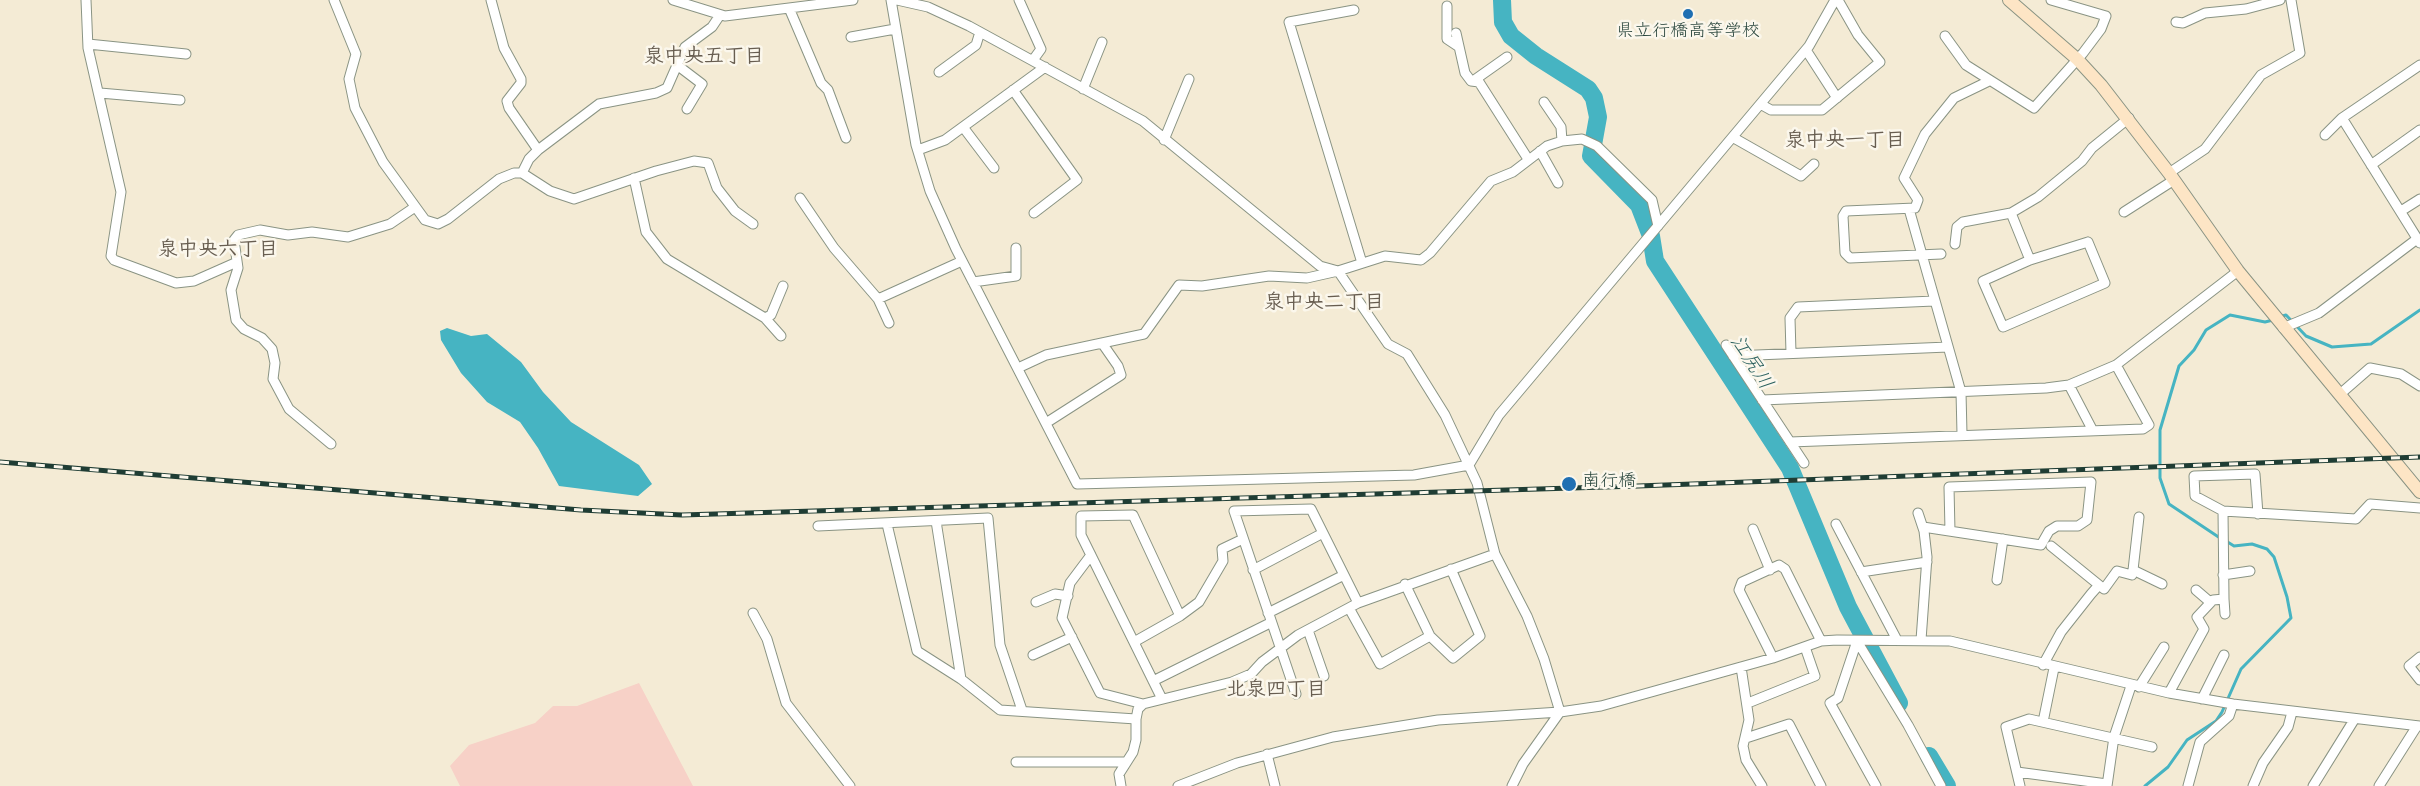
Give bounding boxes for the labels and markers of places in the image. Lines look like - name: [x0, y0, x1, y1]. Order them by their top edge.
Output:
- marker: 県立行橋高等学校: [1681, 7, 1695, 21]
- place label: 県立行橋高等学校: [1616, 23, 1760, 45]
- place label: 南行橋: [1582, 473, 1636, 495]
- marker: 南行橋: [1560, 475, 1578, 493]

